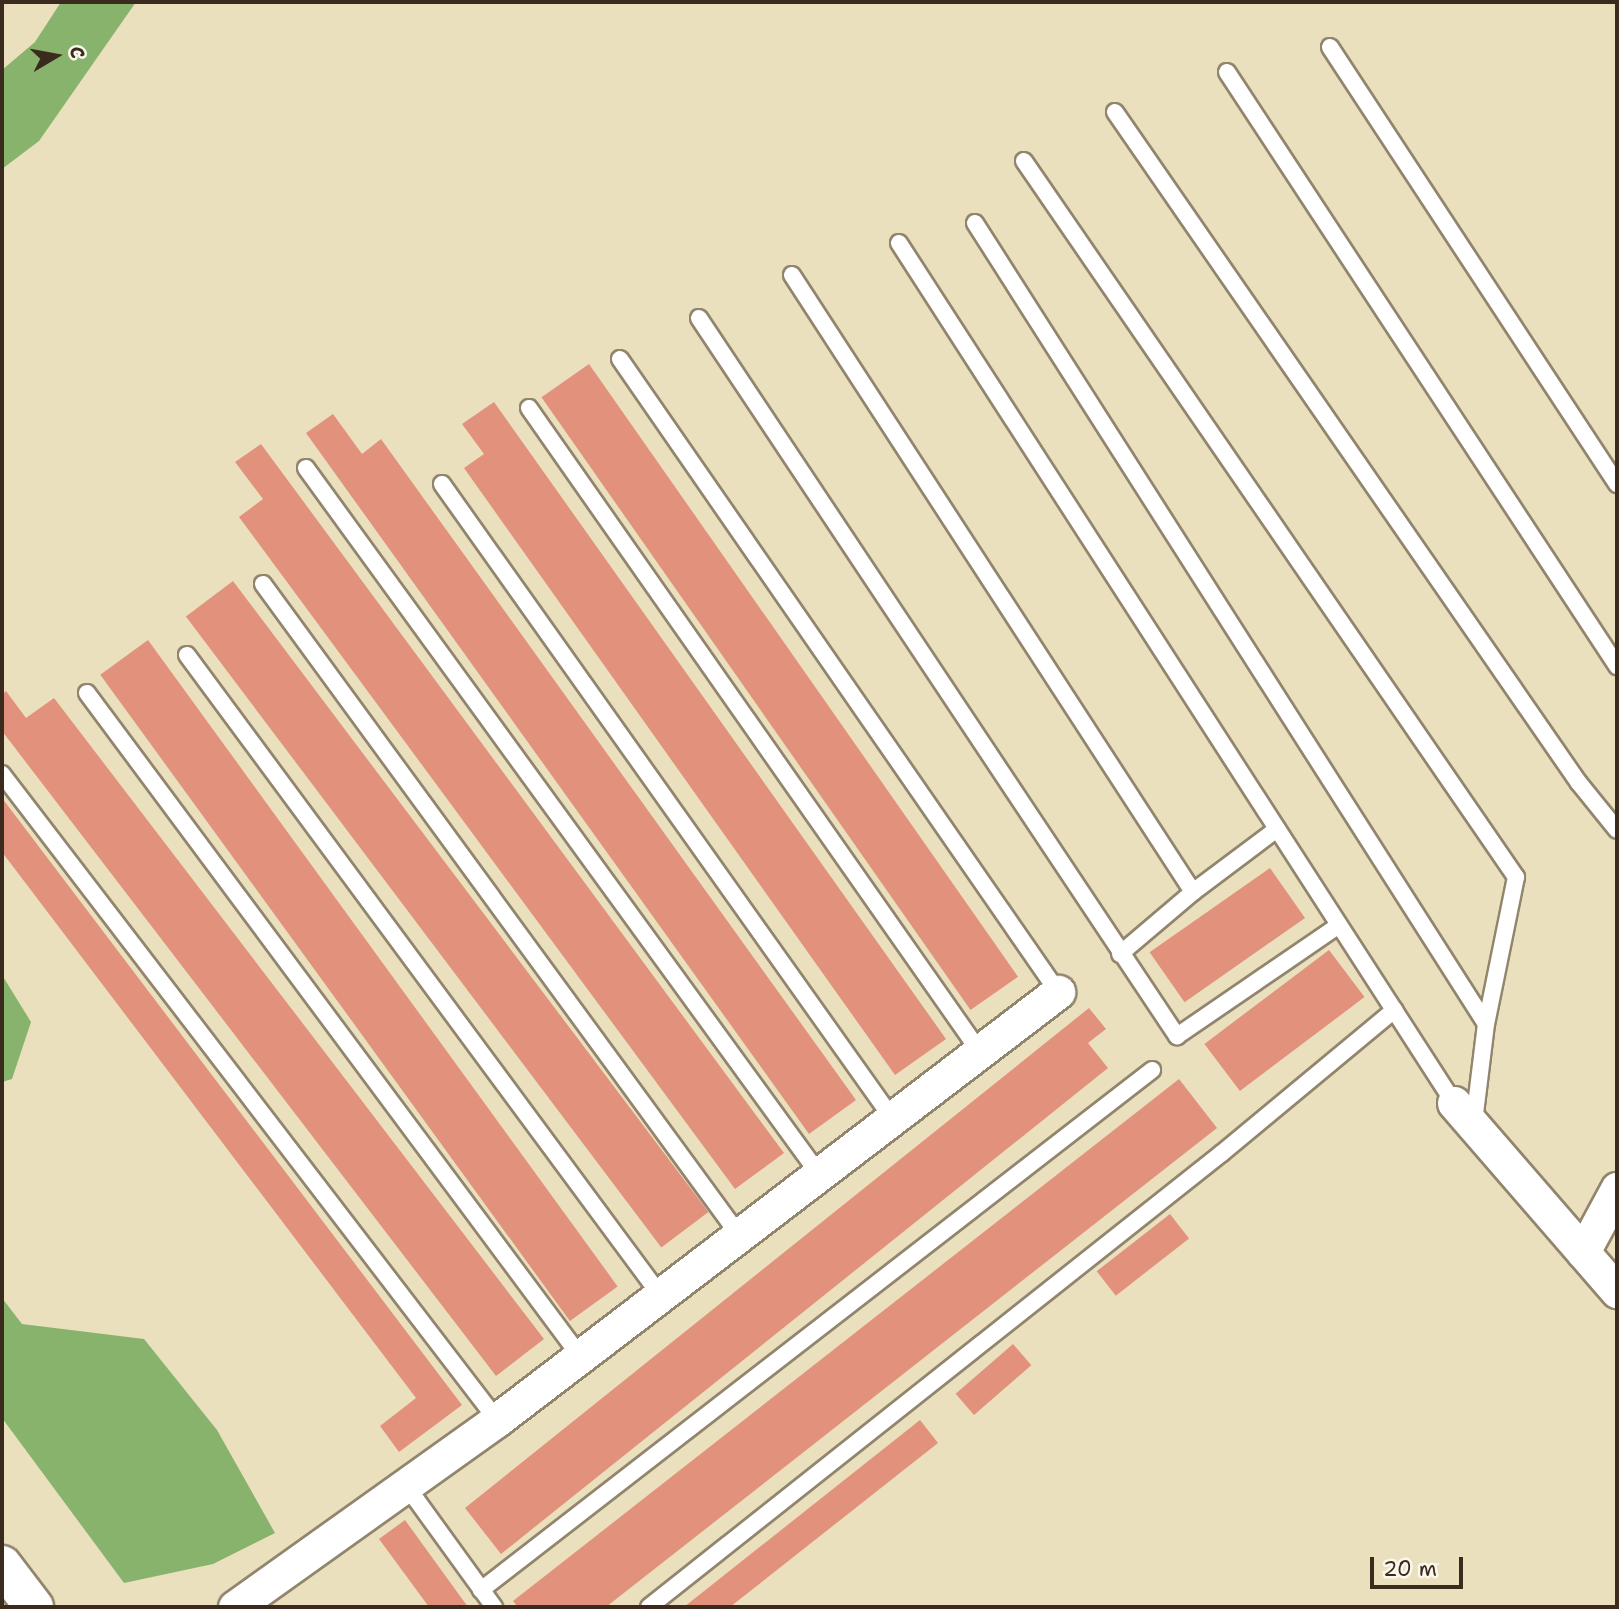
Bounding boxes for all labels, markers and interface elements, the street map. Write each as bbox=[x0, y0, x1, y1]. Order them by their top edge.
north arrow bbox=[21, 21, 91, 91]
text: С bbox=[64, 44, 90, 60]
scale bar bbox=[1374, 1542, 1467, 1586]
text: 20 m bbox=[1383, 1555, 1437, 1583]

